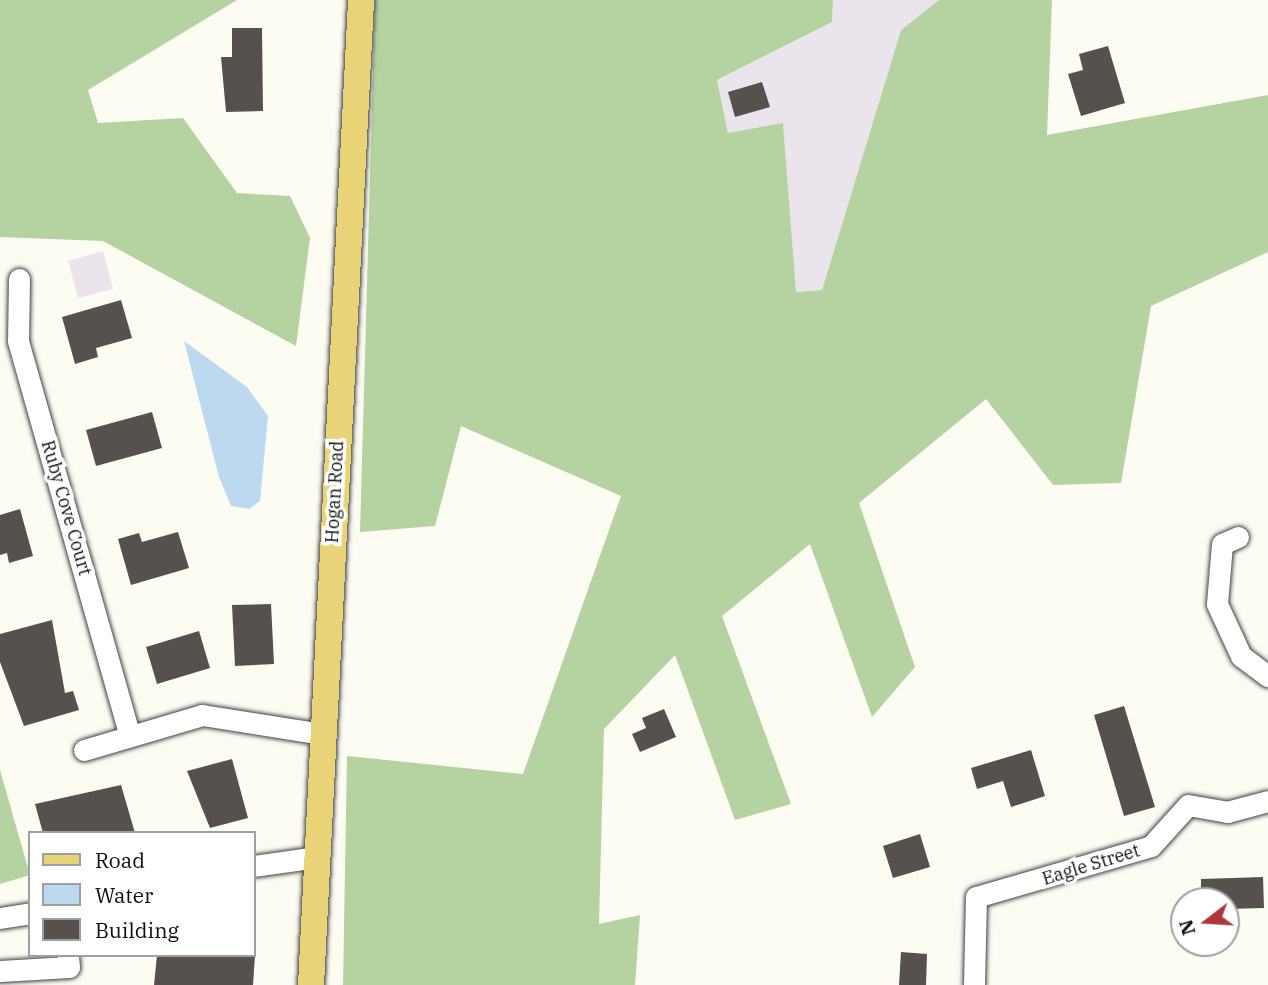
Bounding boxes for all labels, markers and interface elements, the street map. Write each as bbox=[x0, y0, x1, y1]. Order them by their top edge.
street label: Ruby Cove Court bbox=[36, 438, 96, 578]
street label: Hogan Road bbox=[322, 440, 348, 544]
legend bbox=[28, 831, 256, 957]
street label: Eagle Street bbox=[1040, 840, 1142, 890]
text: Road bbox=[95, 846, 145, 874]
text: Water bbox=[95, 881, 153, 909]
north arrow bbox=[1170, 887, 1240, 957]
text: Building bbox=[95, 916, 179, 944]
text: N bbox=[1173, 917, 1201, 938]

